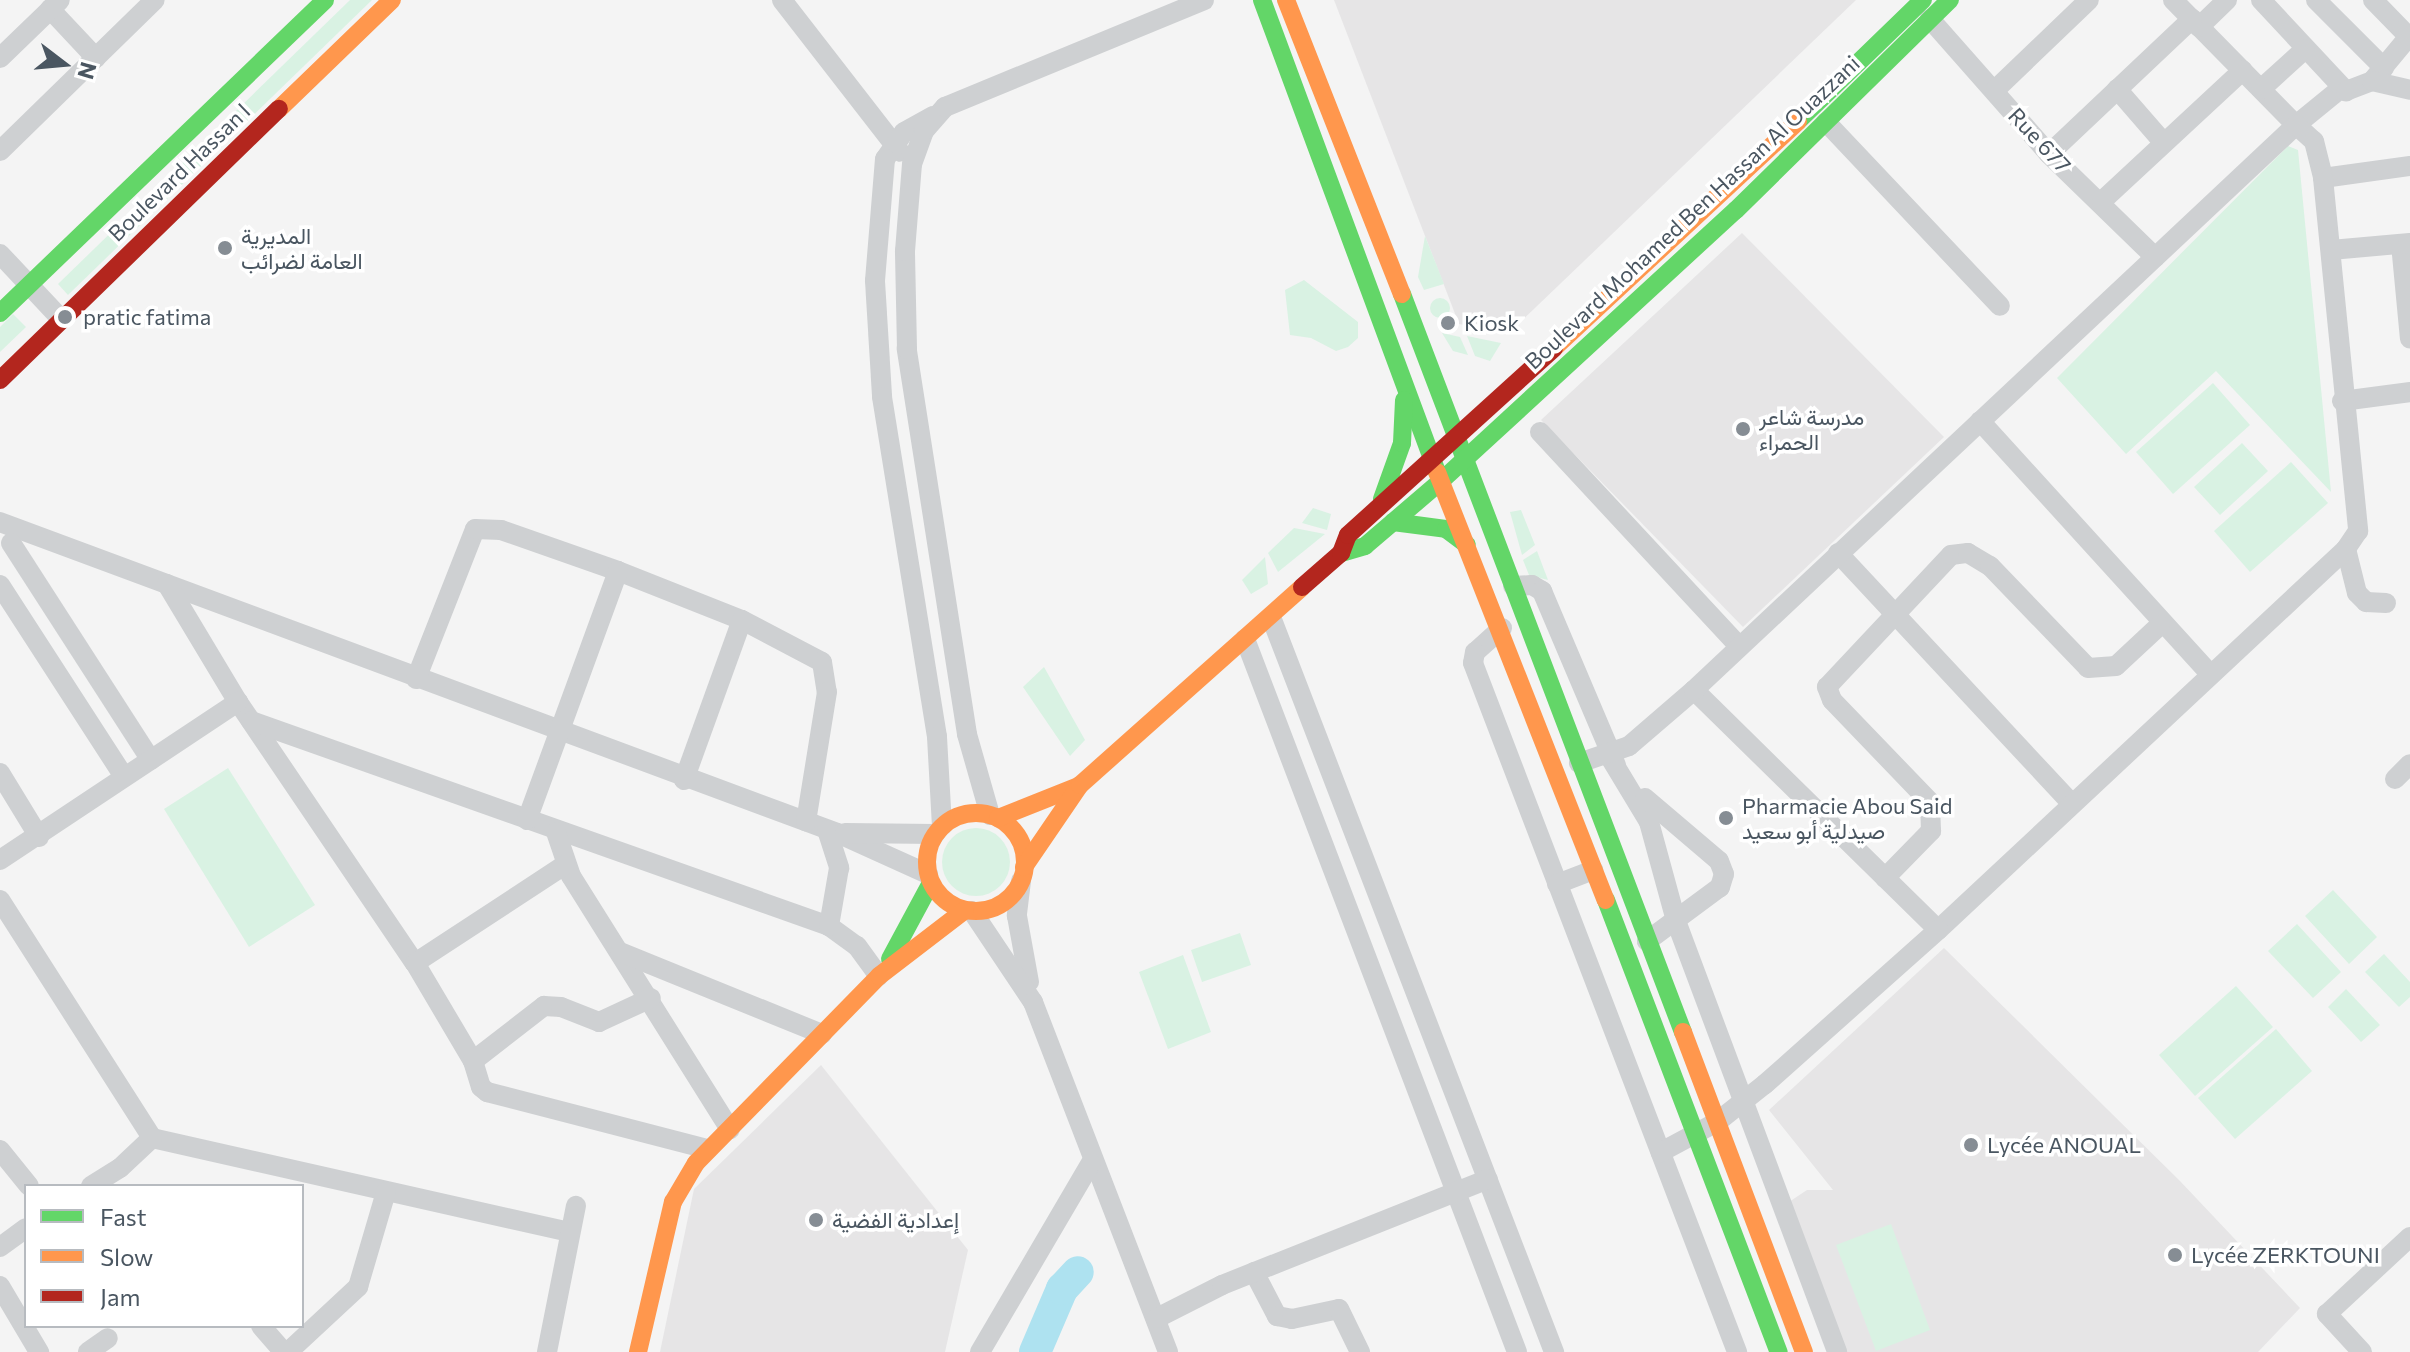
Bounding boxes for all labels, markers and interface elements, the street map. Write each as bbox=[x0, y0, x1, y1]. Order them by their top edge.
north arrow bbox=[24, 24, 104, 104]
street label: Boulevard Mohamed Ben Hassan Al Ouazzani bbox=[1519, 50, 1865, 374]
text: N bbox=[72, 59, 103, 82]
street label: Boulevard Hassan I bbox=[103, 98, 255, 246]
street label: Rue 677 bbox=[2003, 102, 2077, 178]
place label: المديرية العامة لضرائب bbox=[241, 222, 363, 274]
marker: المديرية العامة لضرائب bbox=[216, 239, 234, 257]
place label: pratic fatima bbox=[83, 304, 211, 330]
marker: pratic fatima bbox=[54, 306, 76, 328]
place label: Kiosk bbox=[1464, 310, 1519, 336]
marker: Kiosk bbox=[1439, 314, 1457, 332]
place label: مدرسة شاعر الحمراء bbox=[1759, 403, 1864, 454]
marker: مدرسة شاعر الحمراء bbox=[1734, 420, 1752, 438]
place label: Pharmacie Abou Said صيدلية أبو سعيد bbox=[1742, 792, 1952, 844]
marker: Pharmacie Abou Said صيدلية أبو سعيد bbox=[1717, 809, 1735, 827]
place label: Lycée ANOUAL bbox=[1987, 1132, 2141, 1158]
marker: Lycée ANOUAL bbox=[1962, 1136, 1980, 1154]
legend bbox=[24, 1184, 304, 1328]
text: Fast bbox=[100, 1202, 147, 1231]
place label: إعدادية الفضية bbox=[832, 1207, 959, 1233]
marker: إعدادية الفضية bbox=[807, 1211, 825, 1229]
text: Slow bbox=[100, 1242, 153, 1271]
place label: Lycée ZERKTOUNI bbox=[2191, 1242, 2380, 1268]
marker: Lycée ZERKTOUNI bbox=[2166, 1246, 2184, 1264]
text: Jam bbox=[100, 1282, 140, 1311]

